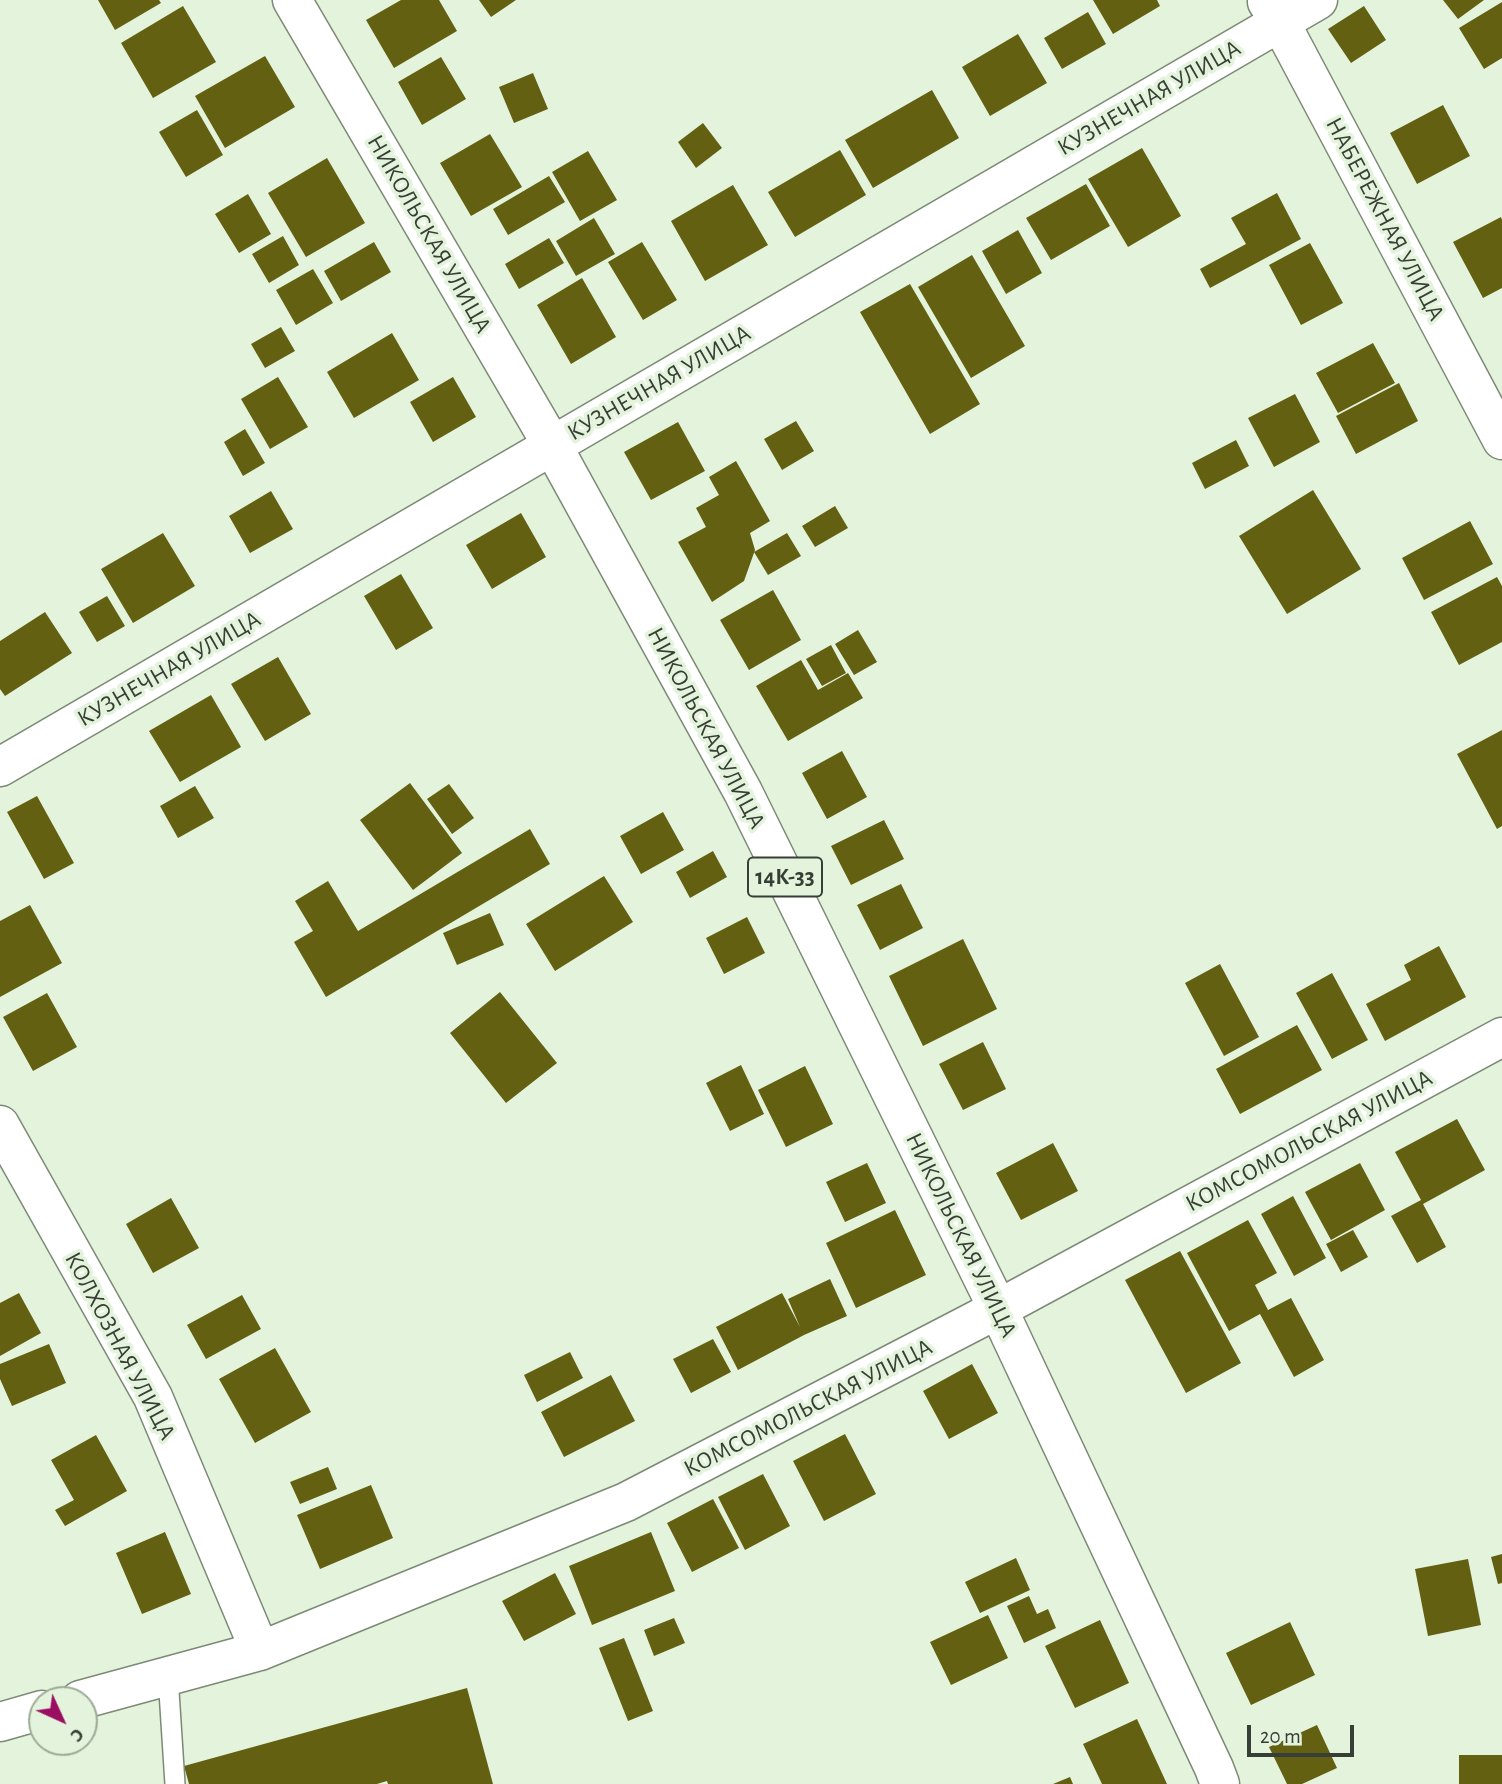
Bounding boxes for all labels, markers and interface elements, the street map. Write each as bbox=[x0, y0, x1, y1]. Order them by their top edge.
street label: КУЗНЕЧНАЯ УЛИЦА bbox=[1052, 34, 1246, 162]
street label: НАБЕРЕЖНАЯ УЛИЦА bbox=[1319, 112, 1451, 326]
street label: НИКОЛЬСКАЯ УЛИЦА bbox=[360, 130, 498, 338]
street label: КУЗНЕЧНАЯ УЛИЦА bbox=[562, 319, 756, 447]
street label: КУЗНЕЧНАЯ УЛИЦА bbox=[72, 605, 266, 733]
street label: НИКОЛЬСКАЯ УЛИЦА bbox=[641, 622, 771, 834]
road number: 14К-33 bbox=[748, 858, 822, 897]
street label: КОМСОМОЛЬСКАЯ УЛИЦА bbox=[1181, 1064, 1437, 1218]
street label: НИКОЛЬСКАЯ УЛИЦА bbox=[899, 1128, 1023, 1342]
street label: КОЛХОЗНАЯ УЛИЦА bbox=[58, 1247, 182, 1445]
street label: КОМСОМОЛЬСКАЯ УЛИЦА bbox=[679, 1333, 937, 1483]
north arrow bbox=[28, 1686, 98, 1756]
scale bar bbox=[1250, 1710, 1357, 1754]
text: С bbox=[66, 1724, 87, 1745]
text: 20 m bbox=[1260, 1726, 1301, 1747]

